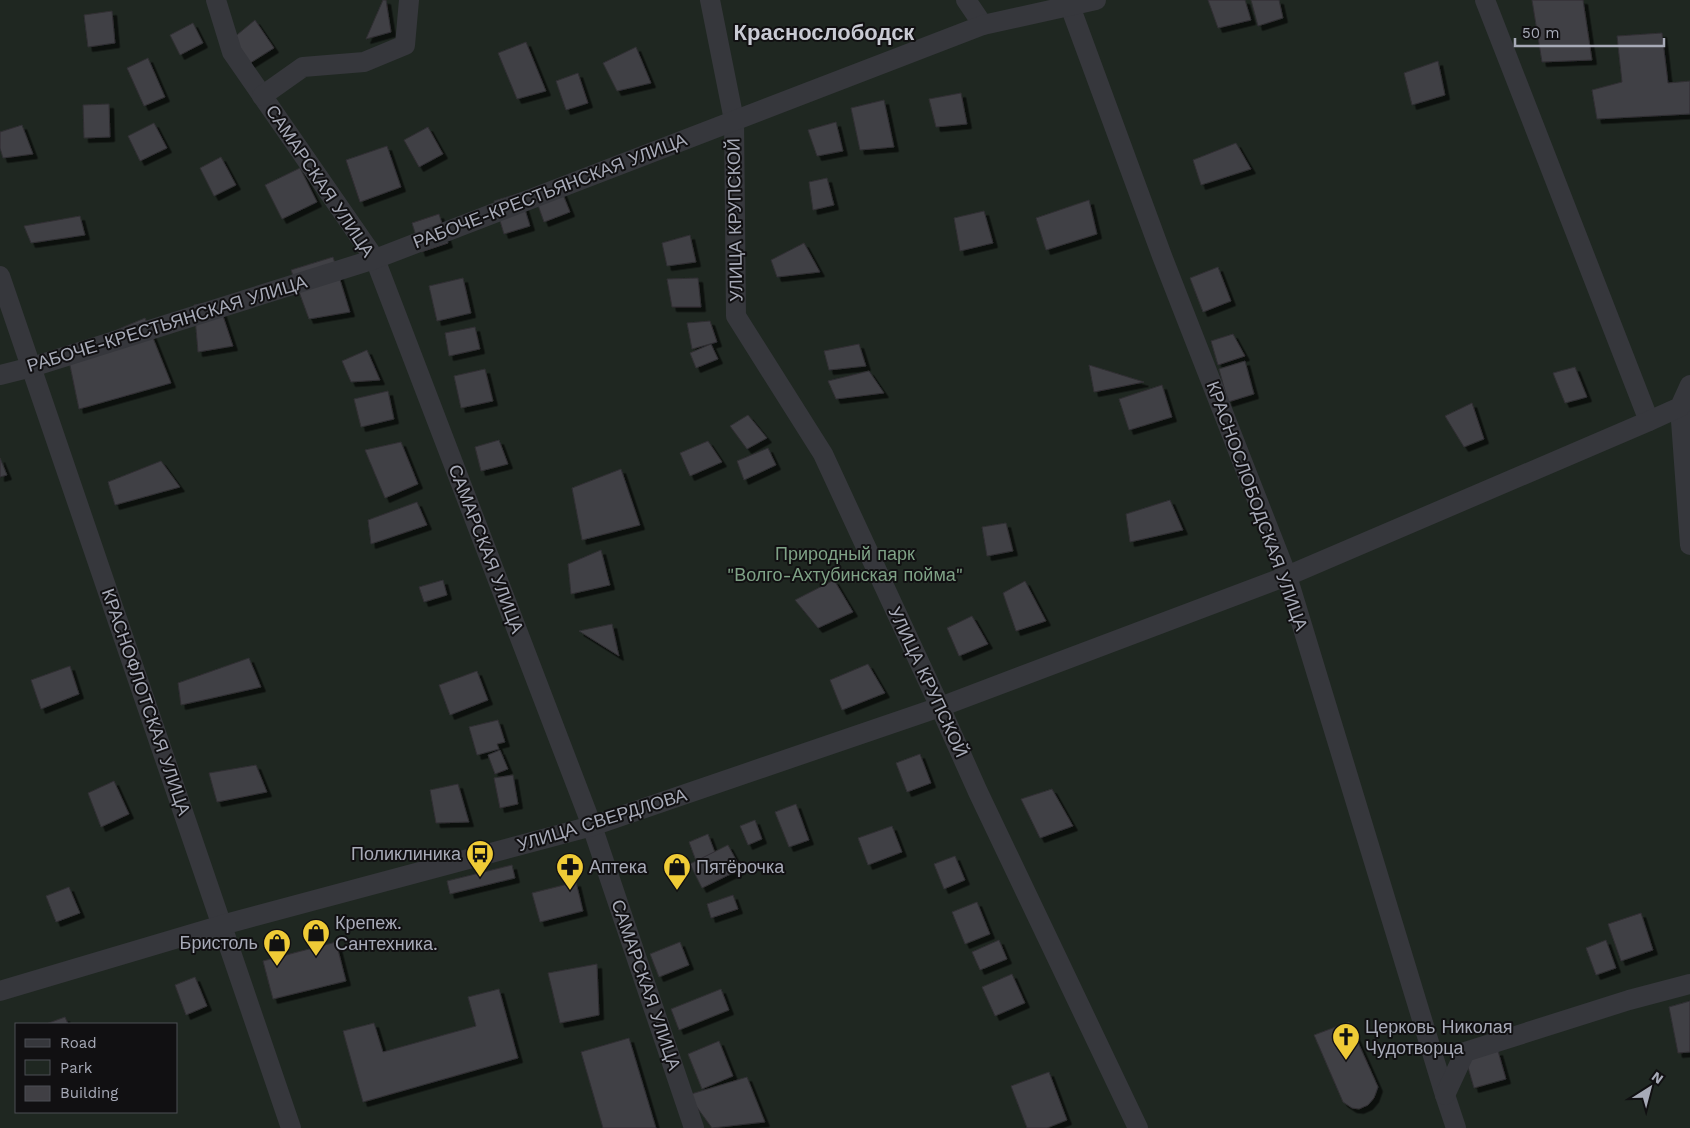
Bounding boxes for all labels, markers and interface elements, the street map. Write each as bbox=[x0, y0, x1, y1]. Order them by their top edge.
scale bar bbox=[1515, 15, 1664, 47]
district label: Краснослободск bbox=[734, 20, 915, 45]
text: 50 m bbox=[1522, 24, 1559, 42]
street label: САМАРСКАЯ УЛИЦА bbox=[262, 101, 379, 261]
street label: РАБОЧЕ-КРЕСТЬЯНСКАЯ УЛИЦА bbox=[410, 128, 690, 253]
street label: УЛИЦА КРУПСКОЙ bbox=[723, 138, 746, 302]
street label: РАБОЧЕ-КРЕСТЬЯНСКАЯ УЛИЦА bbox=[24, 271, 309, 376]
street label: КРАСНОСЛОБОДСКАЯ УЛИЦА bbox=[1202, 378, 1312, 633]
street label: САМАРСКАЯ УЛИЦА bbox=[445, 462, 528, 636]
park label: Природный парк "Волго-Ахтубинская пойма" bbox=[727, 543, 963, 585]
street label: КРАСНОФЛОТСКАЯ УЛИЦА bbox=[98, 586, 195, 818]
street label: УЛИЦА КРУПСКОЙ bbox=[884, 603, 973, 760]
street label: УЛИЦА СВЕРДЛОВА bbox=[514, 784, 689, 855]
bus stop icon: Поликлиника bbox=[465, 839, 495, 878]
place label: Поликлиника bbox=[351, 843, 462, 864]
pharmacy icon: Аптека bbox=[555, 852, 585, 891]
shop icon: Пятёрочка bbox=[662, 852, 692, 891]
place label: Аптека bbox=[589, 856, 648, 877]
place label: Пятёрочка bbox=[696, 856, 785, 877]
street label: САМАРСКАЯ УЛИЦА bbox=[607, 897, 686, 1073]
place label: Крепеж. Сантехника. bbox=[335, 912, 438, 954]
shop icon: Крепеж. Сантехника. bbox=[301, 918, 331, 957]
shop icon: Бристоль bbox=[262, 928, 292, 967]
place label: Бристоль bbox=[180, 932, 258, 953]
place label: Церковь Николая Чудотворца bbox=[1365, 1016, 1513, 1058]
church icon: Церковь Николая Чудотворца bbox=[1331, 1022, 1361, 1061]
legend bbox=[15, 1023, 178, 1113]
text: Road bbox=[60, 1034, 97, 1052]
text: Park bbox=[60, 1059, 93, 1077]
north arrow bbox=[1625, 1063, 1675, 1113]
text: N bbox=[1649, 1068, 1667, 1087]
text: Building bbox=[60, 1084, 118, 1102]

